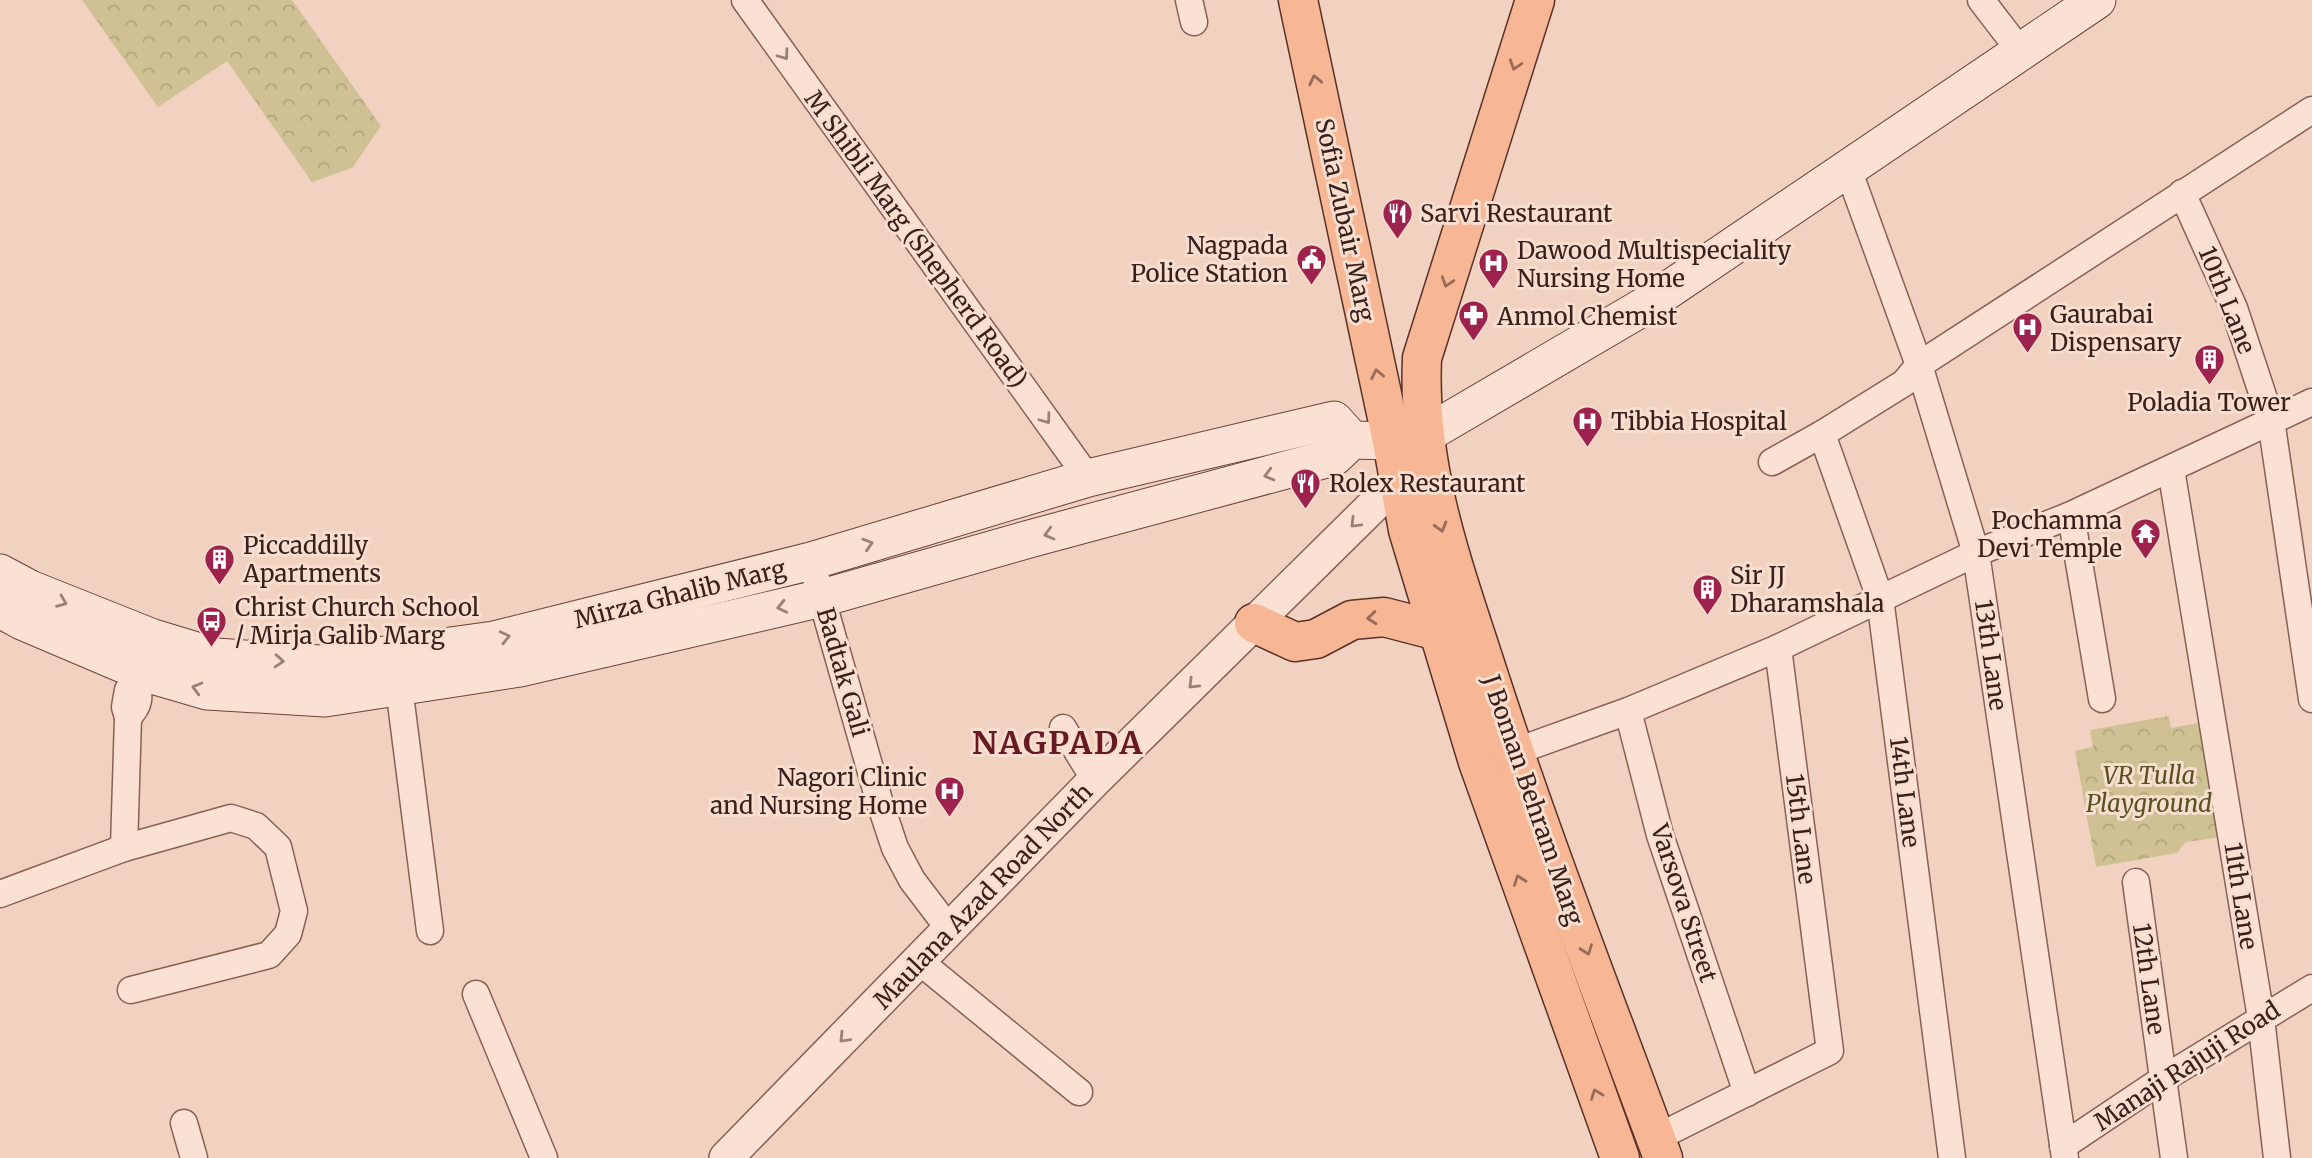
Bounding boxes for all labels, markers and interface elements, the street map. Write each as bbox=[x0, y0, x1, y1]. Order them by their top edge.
one-way arrow bbox=[776, 47, 788, 60]
one-way arrow bbox=[1509, 59, 1524, 71]
one-way arrow bbox=[1308, 74, 1323, 86]
street label: M Shibli Marg (Shepherd Road) bbox=[798, 84, 1034, 394]
street label: Sofia Zubair Marg bbox=[1308, 116, 1382, 325]
restaurant icon: Sarvi Restaurant bbox=[1380, 196, 1414, 240]
place label: Sarvi Restaurant bbox=[1420, 198, 1613, 229]
place label: Nagpada Police Station bbox=[1131, 230, 1288, 289]
place label: Dawood Multispeciality Nursing Home bbox=[1517, 235, 1791, 294]
public building icon: Nagpada Police Station bbox=[1294, 242, 1328, 286]
street label: 10th Lane bbox=[2191, 242, 2263, 358]
hospital icon: Dawood Multispeciality Nursing Home bbox=[1477, 247, 1511, 291]
one-way arrow bbox=[1440, 276, 1455, 288]
pharmacy icon: Anmol Chemist bbox=[1457, 299, 1491, 343]
place label: Gaurabai Dispensary bbox=[2050, 299, 2182, 358]
place label: Anmol Chemist bbox=[1496, 301, 1678, 332]
hospital icon: Gaurabai Dispensary bbox=[2010, 311, 2044, 355]
building icon: Poladia Tower bbox=[2192, 343, 2226, 387]
one-way arrow bbox=[1371, 368, 1386, 380]
place label: Poladia Tower bbox=[2127, 387, 2291, 418]
hospital icon: Tibbia Hospital bbox=[1571, 404, 1605, 448]
place label: Tibbia Hospital bbox=[1611, 406, 1787, 437]
one-way arrow bbox=[1037, 411, 1050, 424]
restaurant icon: Rolex Restaurant bbox=[1289, 466, 1323, 510]
one-way arrow bbox=[1263, 467, 1275, 481]
place label: Rolex Restaurant bbox=[1329, 468, 1526, 499]
place label: Pochamma Devi Temple bbox=[1977, 505, 2122, 564]
one-way arrow bbox=[1350, 515, 1363, 528]
temple icon: Pochamma Devi Temple bbox=[2128, 517, 2162, 561]
one-way arrow bbox=[1433, 520, 1448, 532]
one-way arrow bbox=[1043, 525, 1055, 540]
place label: Piccaddilly Apartments bbox=[242, 530, 381, 589]
one-way arrow bbox=[861, 538, 873, 553]
building icon: Piccaddilly Apartments bbox=[203, 542, 237, 586]
street label: Mirza Ghalib Marg bbox=[571, 553, 789, 635]
place label: Sir JJ Dharamshala bbox=[1730, 560, 1884, 619]
building icon: Sir JJ Dharamshala bbox=[1690, 572, 1724, 616]
place label: Christ Church School / Mirja Galib Marg bbox=[235, 592, 479, 651]
one-way arrow bbox=[55, 593, 67, 607]
street label: 13th Lane bbox=[1968, 598, 2014, 712]
one-way arrow bbox=[776, 599, 788, 614]
bus stop icon: Christ Church School / Mirja Galib Marg bbox=[195, 604, 229, 648]
street label: Badtak Gali bbox=[810, 604, 876, 740]
one-way arrow bbox=[1366, 610, 1377, 625]
one-way arrow bbox=[499, 631, 511, 645]
one-way arrow bbox=[274, 653, 285, 668]
street label: J Boman Behram Marg bbox=[1475, 670, 1591, 930]
one-way arrow bbox=[1188, 675, 1201, 688]
one-way arrow bbox=[191, 682, 203, 696]
district label: NAGPADA bbox=[972, 723, 1144, 763]
street label: 14th Lane bbox=[1883, 735, 1927, 849]
park label: VR Tulla Playground bbox=[2086, 760, 2212, 819]
place label: Nagori Clinic and Nursing Home bbox=[710, 762, 927, 821]
street label: 15th Lane bbox=[1779, 772, 1823, 886]
hospital icon: Nagori Clinic and Nursing Home bbox=[933, 774, 967, 818]
street label: Maulana Azad Road North bbox=[867, 777, 1099, 1015]
street label: Varsova Street bbox=[1644, 819, 1724, 987]
street label: 11th Lane bbox=[2217, 840, 2265, 952]
one-way arrow bbox=[1514, 875, 1528, 887]
street label: 12th Lane bbox=[2126, 921, 2172, 1037]
one-way arrow bbox=[1578, 944, 1592, 956]
street label: Manaji Rajuji Road bbox=[2088, 994, 2286, 1138]
one-way arrow bbox=[840, 1029, 853, 1042]
one-way arrow bbox=[1591, 1089, 1605, 1101]

